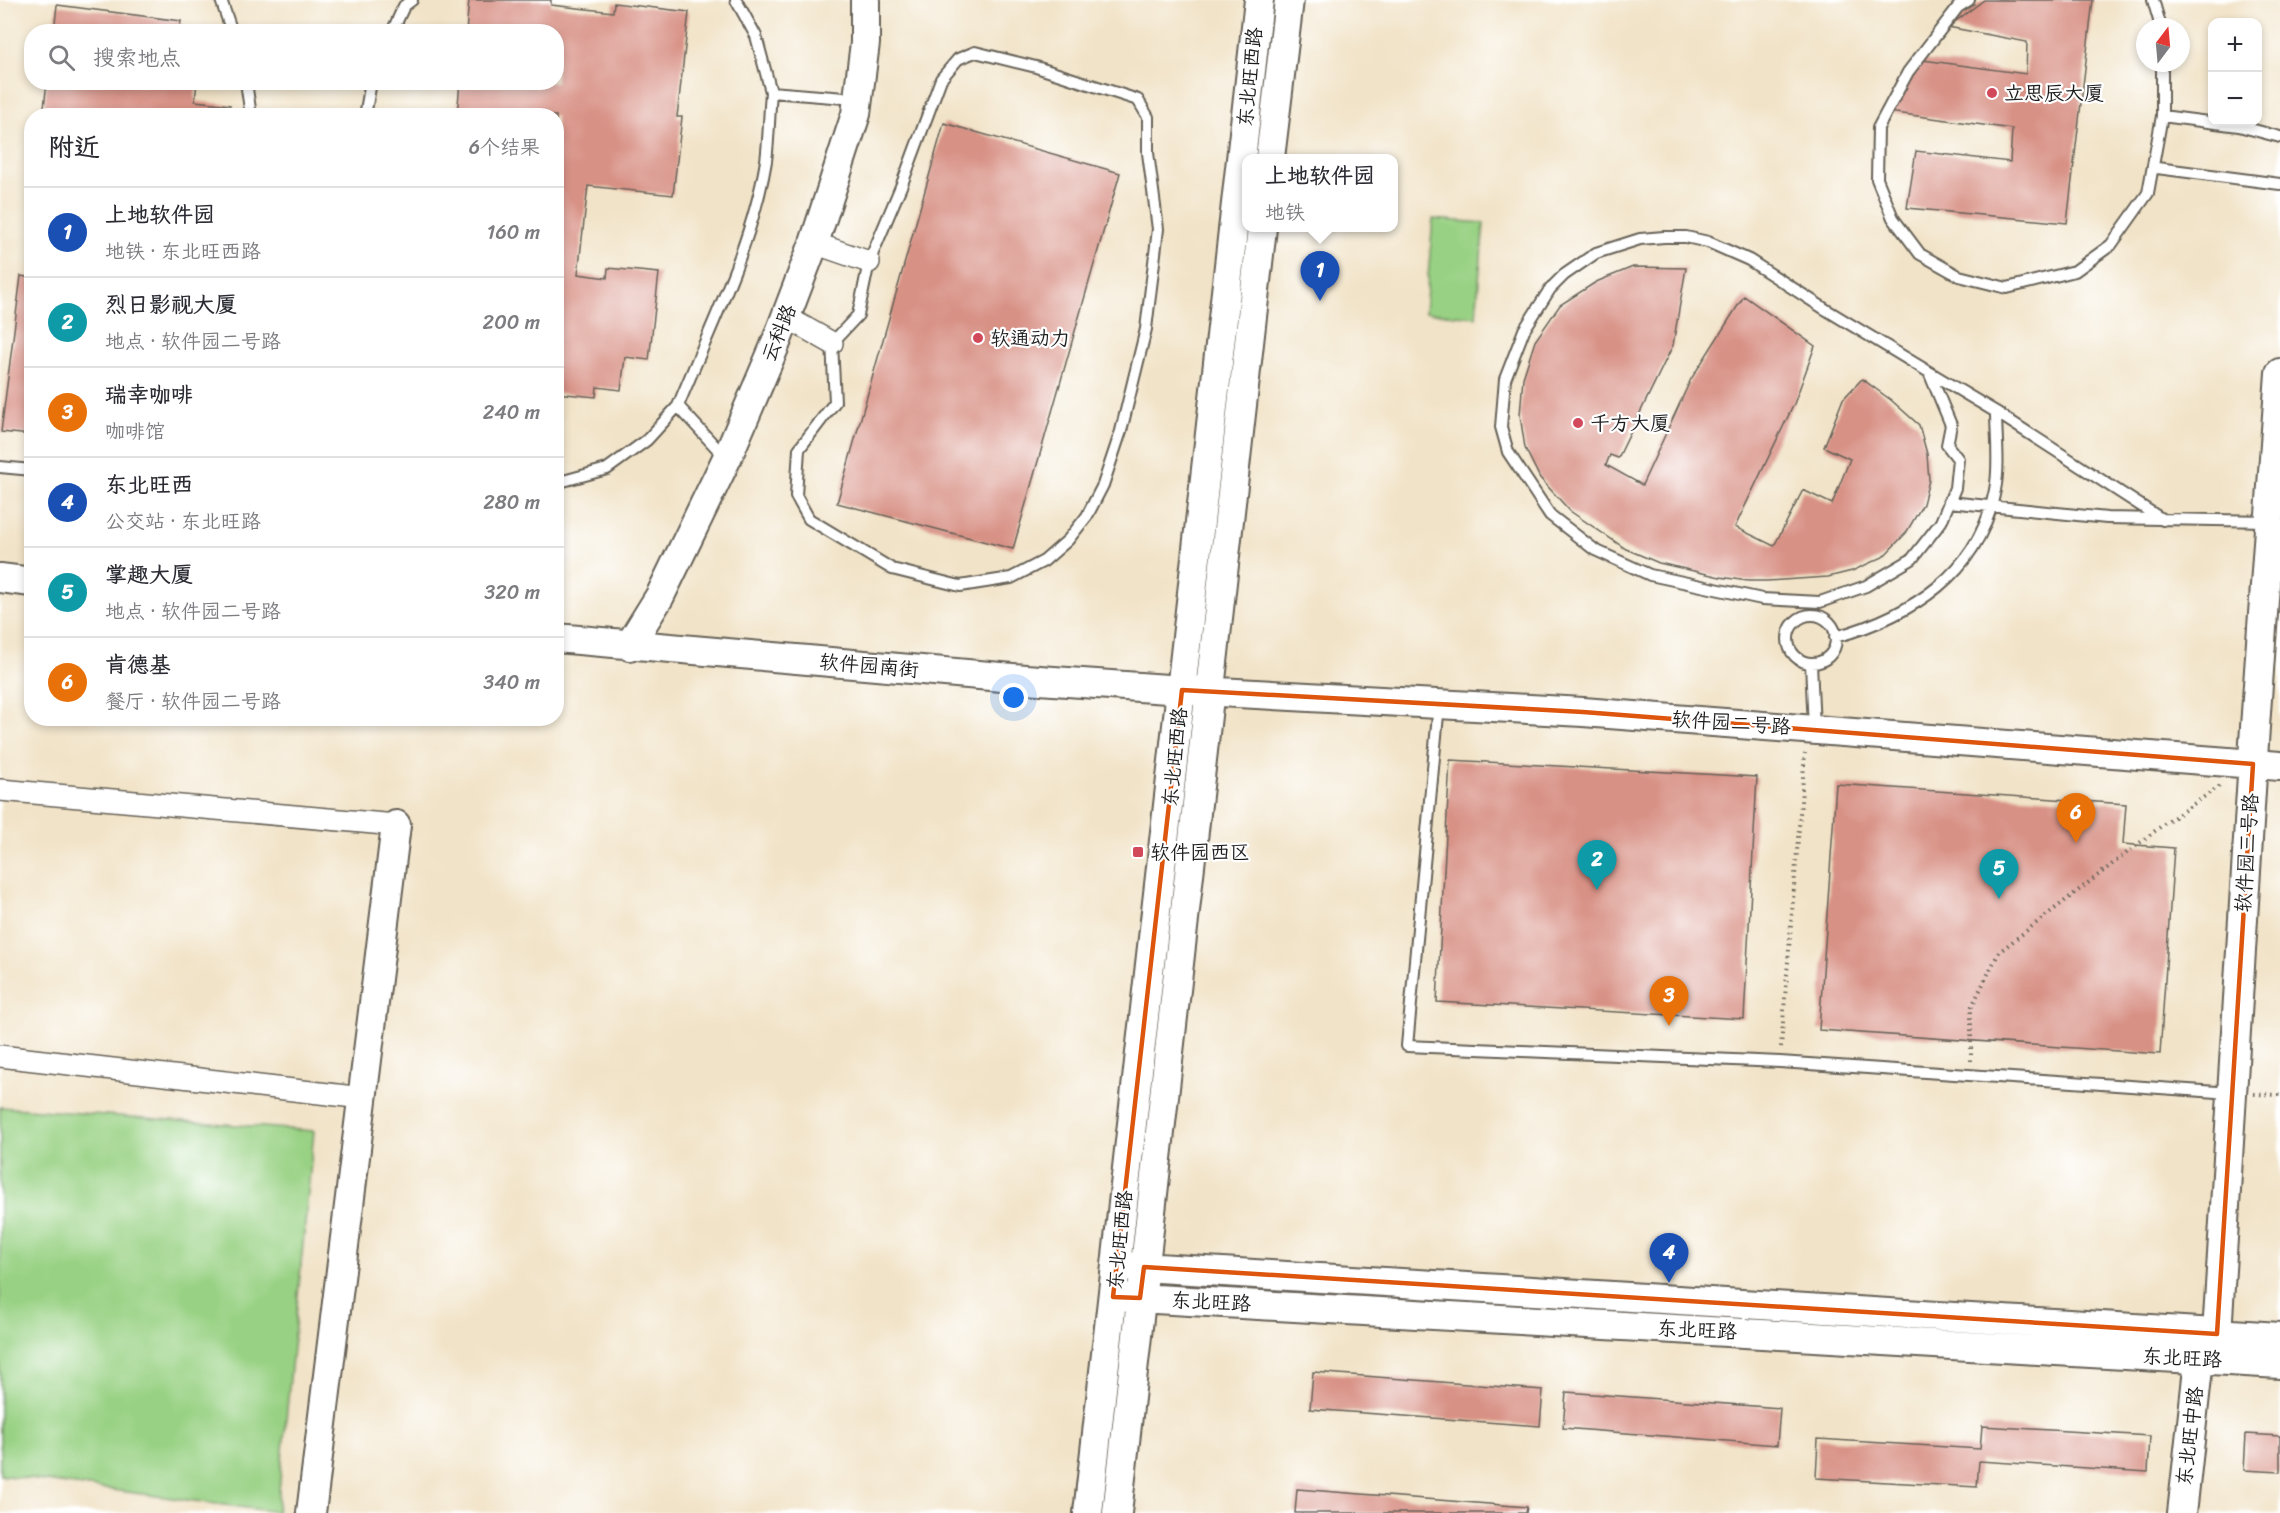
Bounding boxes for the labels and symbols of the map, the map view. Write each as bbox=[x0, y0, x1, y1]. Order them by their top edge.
north arrow bbox=[2136, 18, 2190, 72]
street label: 东北旺西路 bbox=[1227, 24, 1273, 129]
place label: 立思辰大厦 bbox=[2004, 76, 2104, 111]
marker: 立思辰大厦 bbox=[1985, 86, 1999, 100]
pin: 1 bbox=[1300, 252, 1340, 301]
street label: 云科路 bbox=[752, 298, 807, 367]
place label: 软通动力 bbox=[990, 321, 1070, 356]
marker: 软通动力 bbox=[971, 331, 985, 345]
place label: 千方大厦 bbox=[1590, 406, 1670, 441]
marker: 千方大厦 bbox=[1571, 416, 1585, 430]
street label: 软件园南街 bbox=[818, 644, 920, 688]
your location bbox=[999, 683, 1028, 712]
street label: 软件园二号路 bbox=[1670, 701, 1793, 745]
street label: 东北旺西路 bbox=[1152, 704, 1198, 809]
street label: 软件园三号路 bbox=[2225, 791, 2269, 914]
pin: 6 bbox=[2056, 794, 2096, 843]
place label: 软件园西区 bbox=[1150, 835, 1250, 870]
pin: 2 bbox=[1578, 840, 1616, 890]
marker: 软件园西区 bbox=[1131, 845, 1145, 859]
pin: 5 bbox=[1980, 850, 2018, 899]
pin: 3 bbox=[1650, 976, 1688, 1026]
street label: 东北旺西路 bbox=[1097, 1187, 1143, 1292]
pin: 4 bbox=[1650, 1234, 1688, 1283]
street label: 东北旺路 bbox=[1170, 1282, 1253, 1322]
street label: 东北旺路 bbox=[1656, 1310, 1739, 1350]
street label: 东北旺路 bbox=[2141, 1338, 2224, 1378]
street label: 东北旺中路 bbox=[2167, 1383, 2214, 1488]

